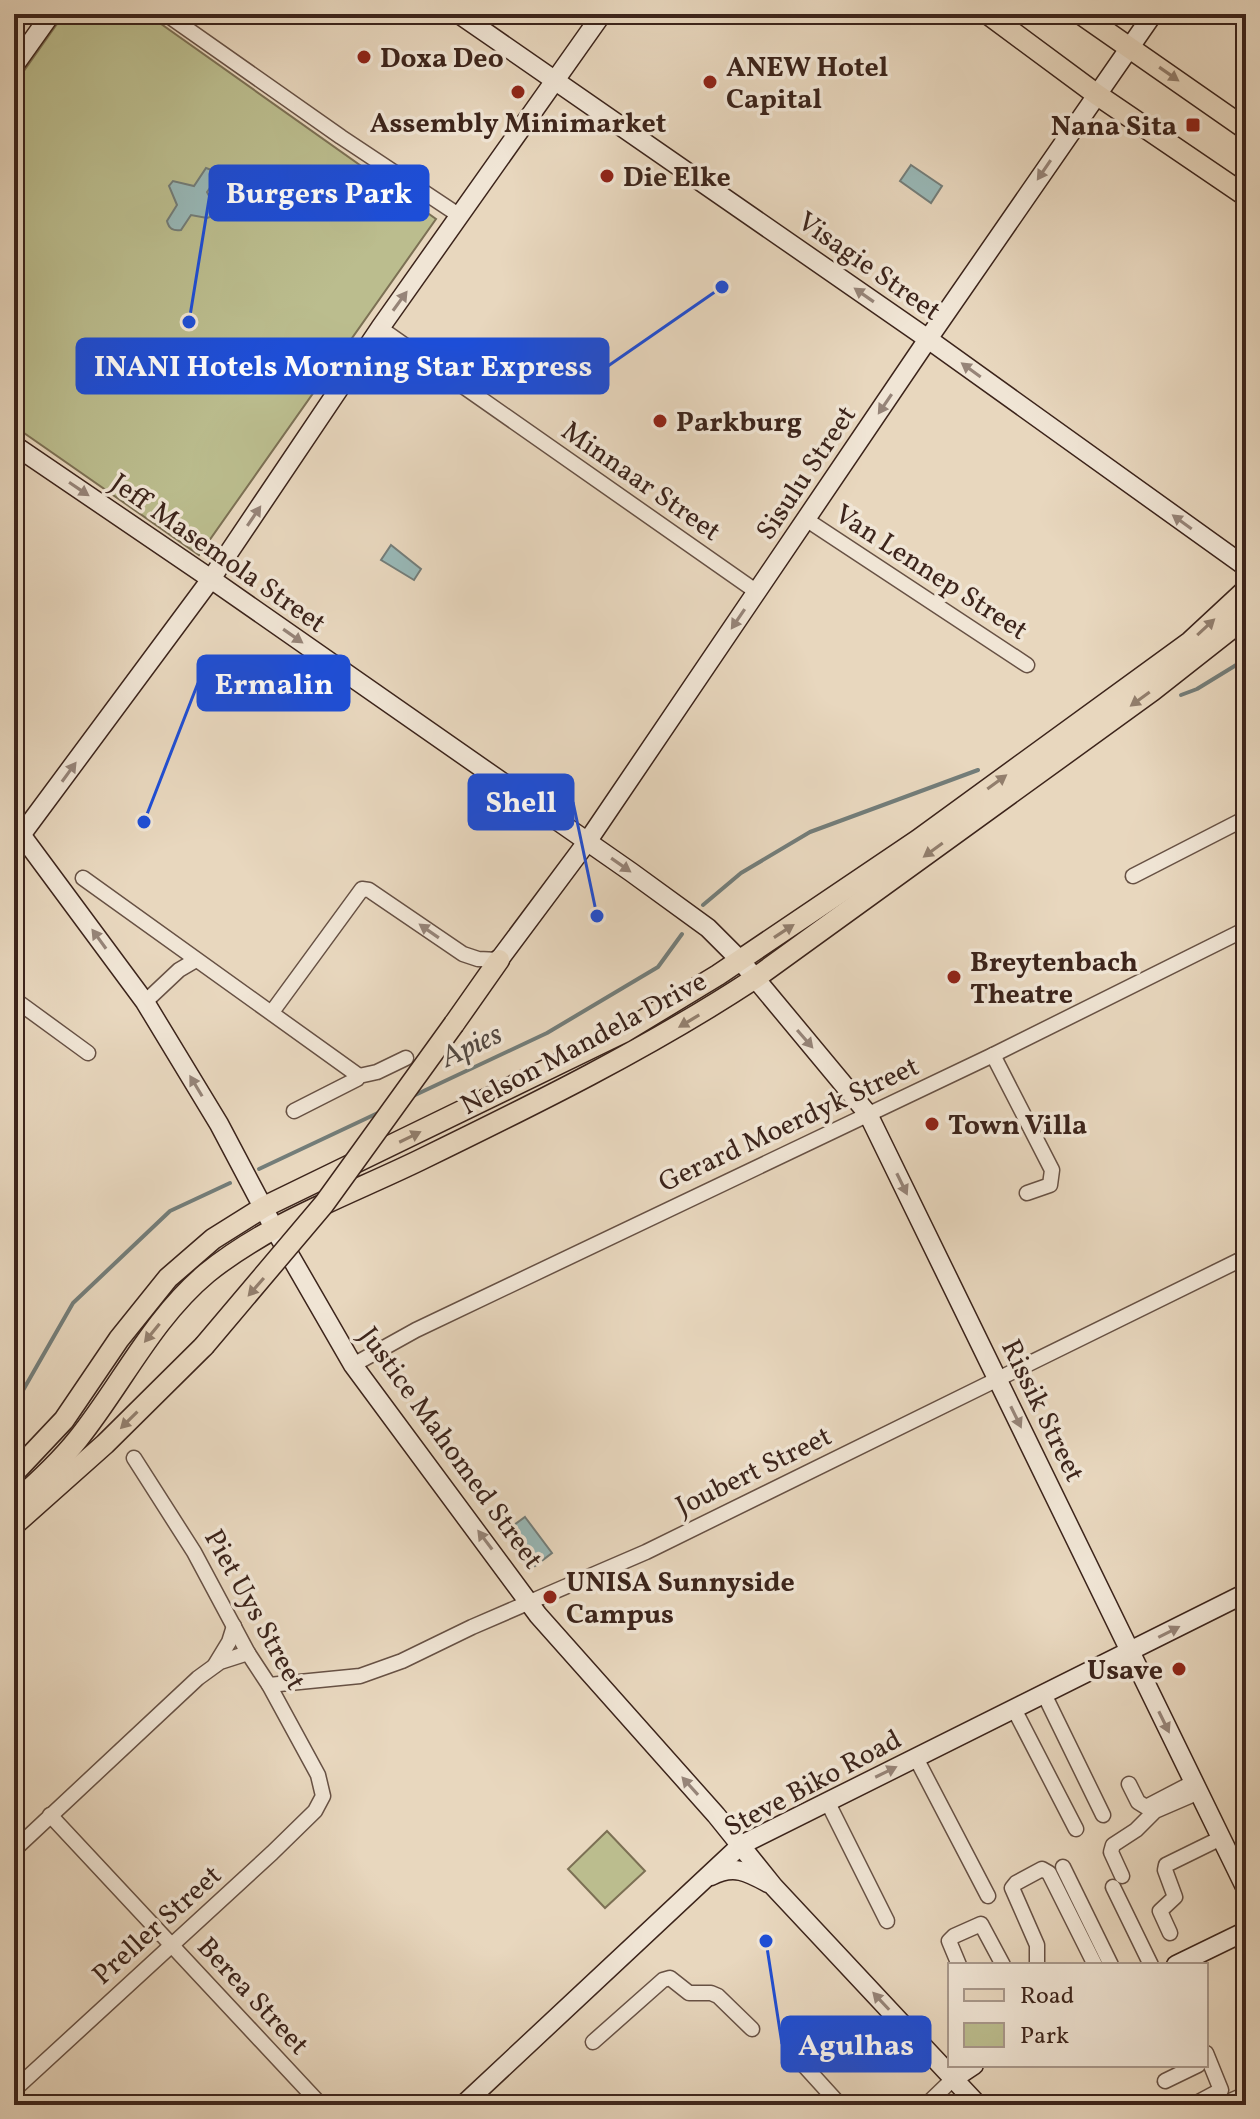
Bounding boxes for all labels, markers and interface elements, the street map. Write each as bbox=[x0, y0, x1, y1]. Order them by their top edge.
place label: Doxa Deo bbox=[380, 40, 504, 79]
marker: Doxa Deo bbox=[355, 48, 373, 66]
place label: ANEW Hotel Capital bbox=[726, 49, 888, 120]
one-way arrow bbox=[1158, 66, 1179, 81]
marker: ANEW Hotel Capital bbox=[701, 73, 719, 91]
marker: Assembly Minimarket bbox=[509, 83, 527, 101]
place label: Assembly Minimarket bbox=[370, 105, 666, 144]
place label: Nana Sita bbox=[1051, 108, 1177, 147]
marker: Nana Sita bbox=[1184, 116, 1202, 134]
place label: Die Elke bbox=[623, 159, 731, 198]
one-way arrow bbox=[1037, 159, 1052, 180]
callout: Burgers Park bbox=[210, 166, 428, 220]
marker: Die Elke bbox=[598, 167, 616, 185]
text: Burgers Park bbox=[226, 174, 412, 216]
street label: Visagie Street bbox=[789, 203, 948, 331]
one-way arrow bbox=[853, 288, 875, 303]
one-way arrow bbox=[391, 290, 407, 311]
callout: INANI Hotels Morning Star Express bbox=[77, 339, 608, 393]
text: INANI Hotels Morning Star Express bbox=[94, 347, 592, 389]
one-way arrow bbox=[961, 363, 982, 378]
one-way arrow bbox=[878, 393, 893, 415]
street label: Sisulu Street bbox=[748, 398, 867, 548]
place label: Parkburg bbox=[676, 404, 802, 443]
marker: Parkburg bbox=[651, 412, 669, 430]
street label: Minnaar Street bbox=[553, 413, 728, 552]
street label: Jeff Masemola Street bbox=[102, 465, 333, 643]
one-way arrow bbox=[68, 481, 89, 496]
street label: Van Lennep Street bbox=[826, 496, 1035, 650]
one-way arrow bbox=[246, 505, 261, 526]
one-way arrow bbox=[1172, 514, 1193, 530]
one-way arrow bbox=[731, 608, 746, 629]
one-way arrow bbox=[1196, 619, 1215, 637]
one-way arrow bbox=[282, 628, 303, 643]
callout: Ermalin bbox=[198, 656, 349, 710]
text: Ermalin bbox=[215, 665, 333, 707]
one-way arrow bbox=[1130, 691, 1151, 706]
one-way arrow bbox=[61, 762, 77, 783]
one-way arrow bbox=[986, 774, 1008, 790]
callout: Shell bbox=[469, 775, 573, 829]
text: Shell bbox=[485, 783, 557, 825]
one-way arrow bbox=[923, 841, 943, 857]
one-way arrow bbox=[610, 857, 631, 872]
one-way arrow bbox=[418, 924, 439, 939]
one-way arrow bbox=[773, 924, 795, 939]
one-way arrow bbox=[92, 928, 107, 949]
place label: Breytenbach Theatre bbox=[970, 944, 1138, 1015]
street label: Nelson Mandela Drive bbox=[454, 963, 714, 1126]
marker: Breytenbach Theatre bbox=[945, 968, 963, 986]
water label: Apies bbox=[433, 1014, 509, 1080]
one-way arrow bbox=[678, 1014, 700, 1028]
one-way arrow bbox=[796, 1028, 813, 1048]
street label: Gerard Moerdyk Street bbox=[653, 1048, 926, 1203]
one-way arrow bbox=[189, 1075, 203, 1097]
place label: Town Villa bbox=[948, 1107, 1087, 1146]
marker: Town Villa bbox=[923, 1115, 941, 1133]
one-way arrow bbox=[398, 1130, 422, 1144]
one-way arrow bbox=[895, 1172, 909, 1195]
one-way arrow bbox=[248, 1277, 265, 1297]
street label: Justice Mahomed Street bbox=[349, 1319, 551, 1578]
one-way arrow bbox=[144, 1323, 161, 1343]
street label: Rissik Street bbox=[990, 1333, 1093, 1489]
one-way arrow bbox=[1010, 1406, 1023, 1429]
one-way arrow bbox=[120, 1410, 139, 1429]
street label: Joubert Street bbox=[670, 1418, 839, 1527]
street label: Piet Uys Street bbox=[194, 1523, 314, 1698]
one-way arrow bbox=[477, 1530, 493, 1551]
place label: UNISA Sunnyside Campus bbox=[566, 1564, 795, 1635]
marker: UNISA Sunnyside Campus bbox=[541, 1588, 559, 1606]
one-way arrow bbox=[1158, 1625, 1181, 1639]
place label: Usave bbox=[1087, 1652, 1163, 1691]
marker: Usave bbox=[1170, 1660, 1188, 1678]
one-way arrow bbox=[1157, 1710, 1171, 1733]
street label: Steve Biko Road bbox=[718, 1721, 909, 1847]
one-way arrow bbox=[874, 1765, 897, 1779]
one-way arrow bbox=[682, 1777, 700, 1796]
street label: Preller Street bbox=[84, 1857, 231, 1995]
street label: Berea Street bbox=[187, 1929, 317, 2064]
legend bbox=[948, 1963, 1208, 2067]
text: Road bbox=[1020, 1980, 1074, 2014]
one-way arrow bbox=[872, 1992, 890, 2011]
callout: Agulhas bbox=[782, 2017, 930, 2071]
text: Park bbox=[1020, 2020, 1069, 2054]
text: Agulhas bbox=[798, 2026, 914, 2068]

